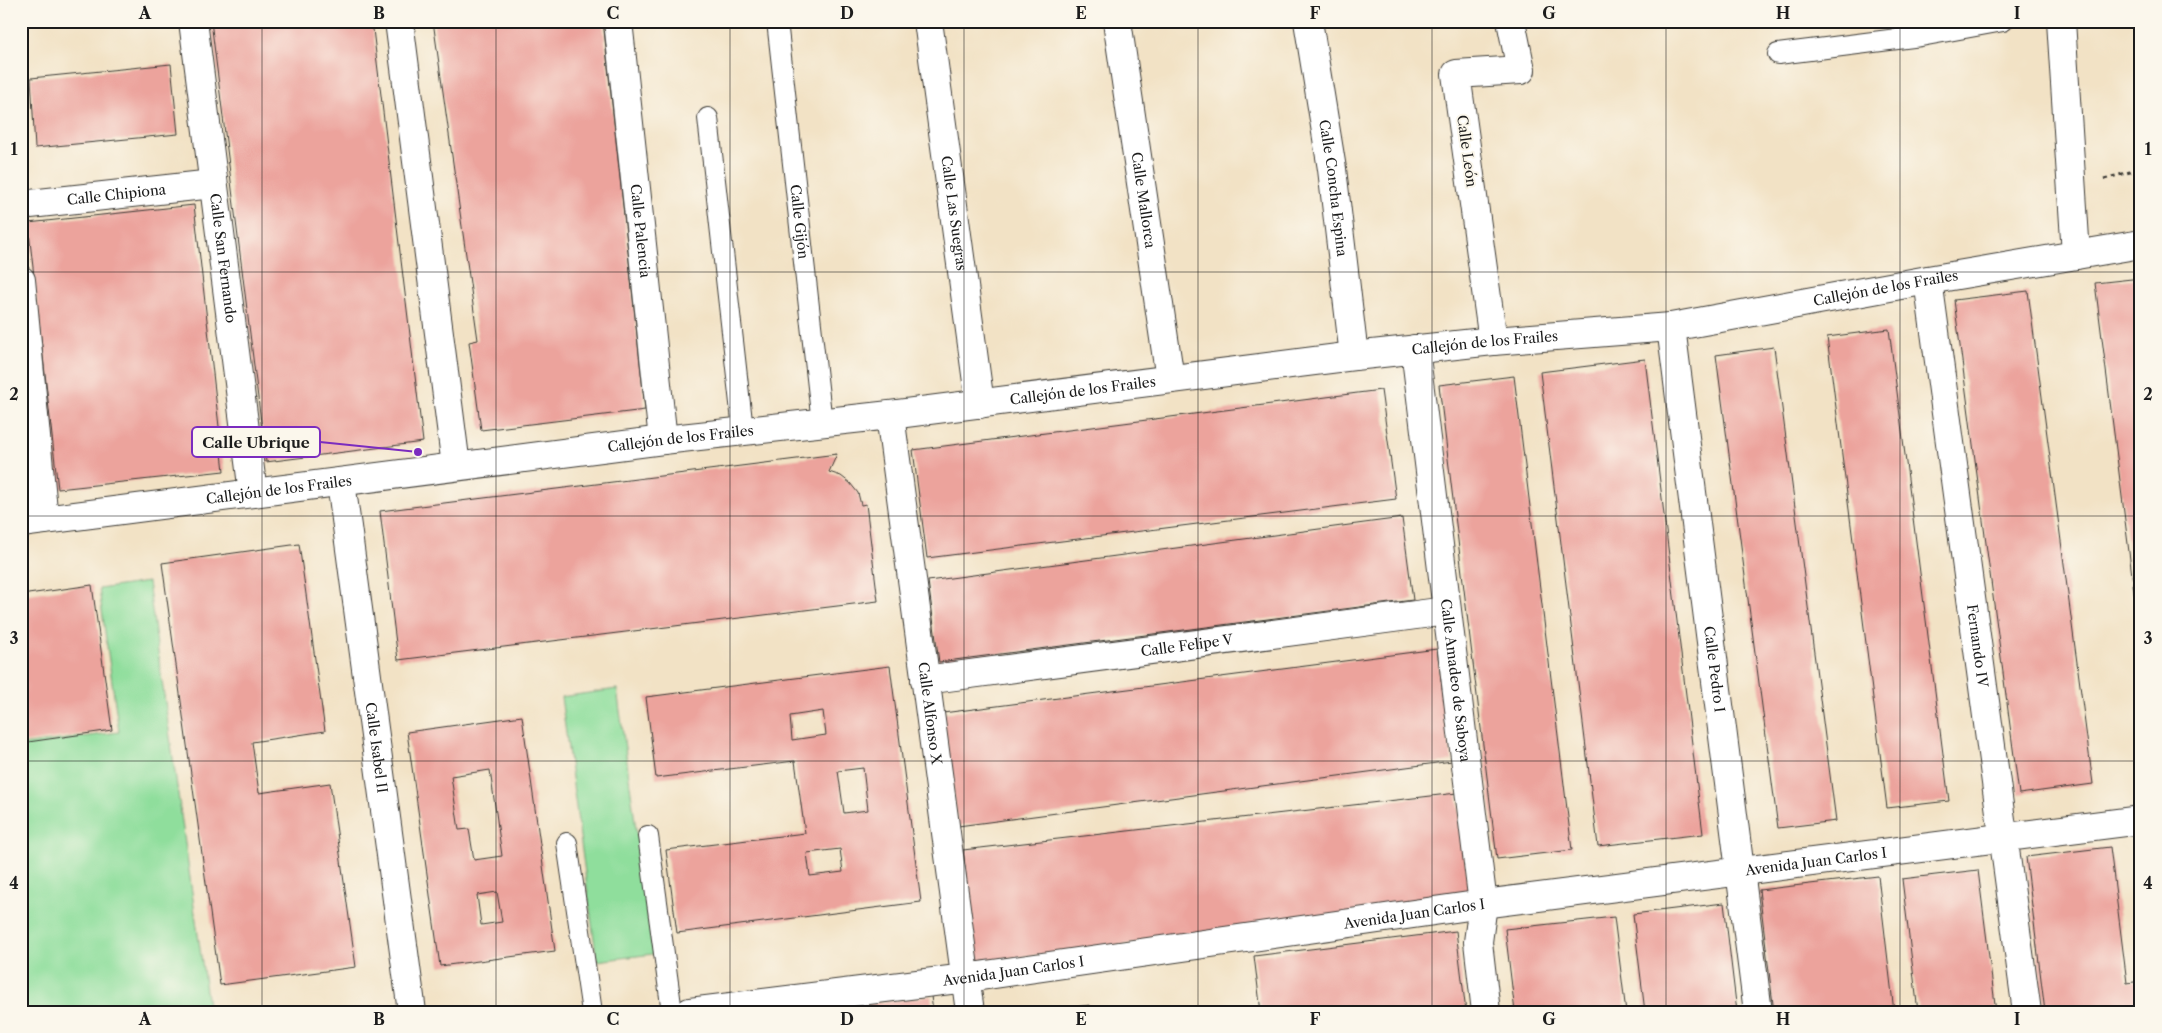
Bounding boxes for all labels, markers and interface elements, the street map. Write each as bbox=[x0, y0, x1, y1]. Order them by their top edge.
text: A bbox=[138, 3, 152, 23]
text: B bbox=[373, 3, 385, 23]
text: C bbox=[607, 3, 619, 23]
text: D bbox=[840, 3, 854, 23]
text: E bbox=[1075, 3, 1087, 23]
text: F bbox=[1310, 3, 1321, 23]
text: G bbox=[1542, 3, 1556, 23]
text: H bbox=[1776, 3, 1790, 23]
text: I bbox=[2014, 3, 2021, 23]
street label: Calle León bbox=[1453, 114, 1481, 188]
street label: Calle Concha Espina bbox=[1315, 118, 1351, 258]
text: 1 bbox=[10, 139, 18, 159]
text: 1 bbox=[2144, 139, 2152, 159]
street label: Calle Mallorca bbox=[1128, 151, 1160, 250]
street label: Calle Las Suegras bbox=[937, 154, 971, 272]
street label: Calle Chipiona bbox=[66, 180, 168, 209]
street label: Calle Palencia bbox=[627, 183, 655, 279]
street label: Calle Gijón bbox=[786, 183, 813, 260]
street label: Calle San Fernando bbox=[206, 192, 240, 324]
street label: Callejón de los Frailes bbox=[1812, 266, 1959, 310]
street label: Callejón de los Frailes bbox=[1411, 327, 1559, 359]
street label: Callejón de los Frailes bbox=[1009, 372, 1157, 409]
text: 2 bbox=[9, 384, 19, 404]
text: 2 bbox=[2143, 384, 2153, 404]
street label: Callejón de los Frailes bbox=[607, 421, 755, 456]
callout: Calle Ubrique bbox=[192, 427, 320, 457]
text: Calle Ubrique bbox=[202, 433, 310, 452]
street label: Callejón de los Frailes bbox=[205, 471, 353, 508]
street label: Calle Amadeo de Saboya bbox=[1437, 598, 1475, 764]
street label: Fernando IV bbox=[1963, 603, 1992, 689]
street label: Calle Pedro I bbox=[1700, 625, 1729, 713]
text: 3 bbox=[9, 628, 19, 648]
text: 3 bbox=[2143, 628, 2153, 648]
street label: Calle Felipe V bbox=[1140, 630, 1235, 660]
street label: Calle Alfonso X bbox=[914, 661, 946, 767]
street label: Calle Isabel II bbox=[362, 701, 392, 794]
street label: Avenida Juan Carlos I bbox=[1743, 844, 1888, 880]
text: 4 bbox=[9, 873, 19, 893]
text: 4 bbox=[2143, 873, 2153, 893]
street label: Avenida Juan Carlos I bbox=[1342, 895, 1486, 933]
street label: Avenida Juan Carlos I bbox=[941, 952, 1085, 990]
text: A bbox=[138, 1009, 152, 1029]
text: B bbox=[373, 1009, 385, 1029]
text: C bbox=[607, 1009, 619, 1029]
text: D bbox=[840, 1009, 854, 1029]
text: E bbox=[1075, 1009, 1087, 1029]
text: F bbox=[1310, 1009, 1321, 1029]
text: G bbox=[1542, 1009, 1556, 1029]
text: H bbox=[1776, 1009, 1790, 1029]
text: I bbox=[2014, 1009, 2021, 1029]

